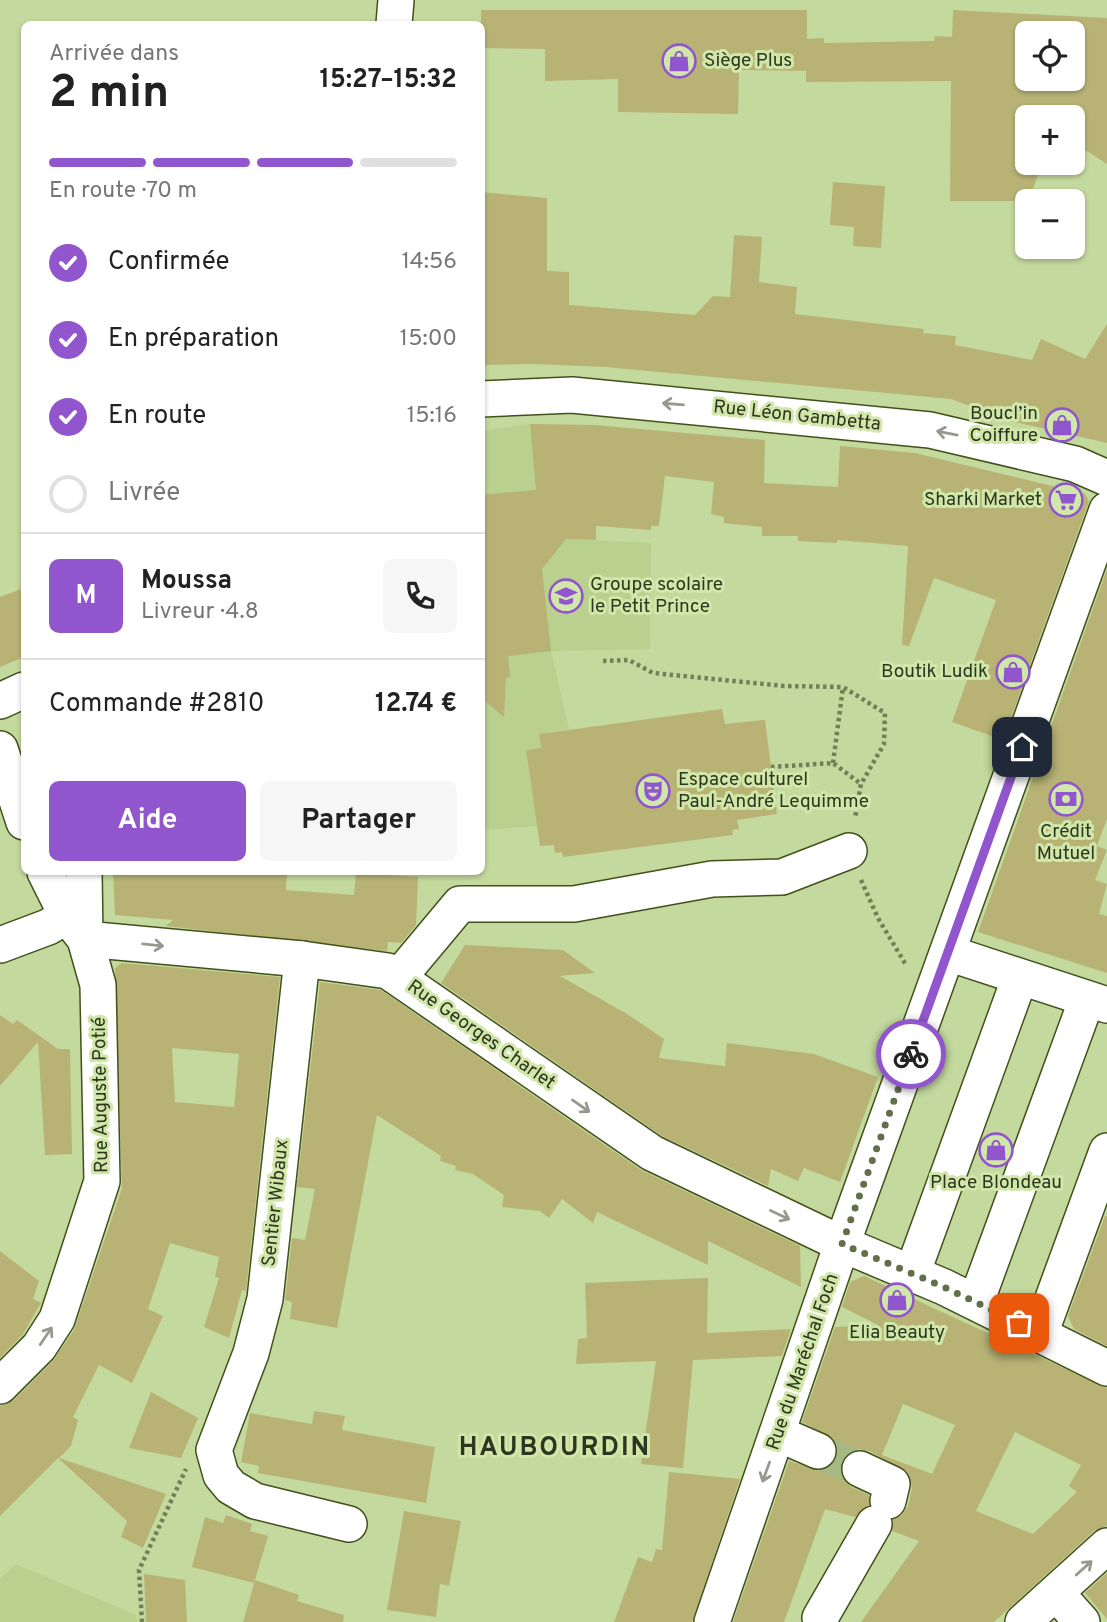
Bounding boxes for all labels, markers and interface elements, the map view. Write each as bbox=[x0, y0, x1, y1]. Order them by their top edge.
map controls bbox=[1015, 21, 1085, 259]
button: locate bbox=[1015, 21, 1085, 91]
text: Arrivée dans bbox=[49, 40, 179, 69]
shop icon: Siège Plus bbox=[660, 42, 698, 80]
place label: Siège Plus bbox=[704, 49, 792, 73]
text: 15:27–15:32 bbox=[320, 64, 457, 97]
text: 2 min bbox=[49, 65, 169, 124]
button: + bbox=[1015, 105, 1085, 175]
text: En route · 70 m bbox=[49, 177, 197, 206]
button: − bbox=[1015, 189, 1085, 259]
icon: check bbox=[49, 244, 87, 282]
text: Confirmée bbox=[108, 246, 230, 279]
text: 14:56 bbox=[401, 248, 457, 277]
icon: check bbox=[49, 321, 87, 359]
text: En préparation bbox=[108, 323, 279, 356]
text: 15:00 bbox=[400, 325, 457, 354]
street label: Rue Léon Gambetta bbox=[712, 395, 882, 437]
one-way arrow bbox=[662, 397, 684, 410]
icon: check bbox=[49, 398, 87, 436]
text: En route bbox=[108, 400, 206, 433]
text: 15:16 bbox=[407, 402, 457, 431]
place label: Boucl’in Coiffure bbox=[969, 402, 1038, 448]
shop icon: Boucl’in Coiffure bbox=[1043, 406, 1081, 444]
one-way arrow bbox=[936, 426, 959, 440]
text: Livrée bbox=[108, 477, 180, 510]
supermarket icon: Sharki Market bbox=[1047, 481, 1085, 519]
place label: Sharki Market bbox=[924, 488, 1042, 512]
button: phone bbox=[383, 559, 457, 633]
text: Moussa bbox=[141, 565, 232, 598]
place label: Groupe scolaire le Petit Prince bbox=[590, 573, 723, 619]
school or university icon: Groupe scolaire le Petit Prince bbox=[547, 577, 585, 615]
text: M bbox=[75, 580, 97, 613]
text: Livreur · 4.8 bbox=[141, 598, 259, 627]
shop icon: Boutik Ludik bbox=[994, 653, 1032, 691]
place label: Boutik Ludik bbox=[881, 660, 988, 684]
text: Commande #2810 bbox=[49, 688, 265, 721]
text: 12.74 € bbox=[375, 688, 457, 721]
pin bbox=[992, 717, 1052, 777]
icon: home bbox=[1003, 728, 1041, 766]
place label: Espace culturel Paul-André Lequimme bbox=[678, 768, 869, 814]
theatre icon: Espace culturel Paul-André Lequimme bbox=[634, 772, 672, 810]
bank icon: Crédit Mutuel bbox=[1047, 780, 1085, 818]
button: Aide bbox=[49, 781, 246, 861]
button: Partager bbox=[260, 781, 457, 861]
place label: Crédit Mutuel bbox=[1037, 820, 1095, 866]
one-way arrow bbox=[141, 938, 164, 951]
street label: Rue Georges Charlet bbox=[402, 975, 560, 1095]
street label: Rue Auguste Potié bbox=[88, 1017, 114, 1173]
courier bbox=[876, 1019, 946, 1089]
icon: bike bbox=[892, 1035, 930, 1073]
one-way arrow bbox=[571, 1099, 590, 1113]
shop icon: Place Blondeau bbox=[977, 1131, 1015, 1169]
street label: Sentier Wibaux bbox=[257, 1138, 295, 1268]
place label: Place Blondeau bbox=[930, 1171, 1062, 1195]
one-way arrow bbox=[769, 1209, 790, 1222]
street label: Rue du Maréchal Foch bbox=[761, 1270, 845, 1454]
shop icon: Elia Beauty bbox=[878, 1281, 916, 1319]
pin bbox=[989, 1293, 1049, 1353]
icon: bag bbox=[1000, 1304, 1038, 1342]
place label: Elia Beauty bbox=[849, 1321, 945, 1345]
one-way arrow bbox=[39, 1327, 54, 1346]
district label: HAUBOURDIN bbox=[459, 1432, 651, 1465]
one-way arrow bbox=[759, 1460, 771, 1482]
one-way arrow bbox=[1075, 1560, 1093, 1576]

